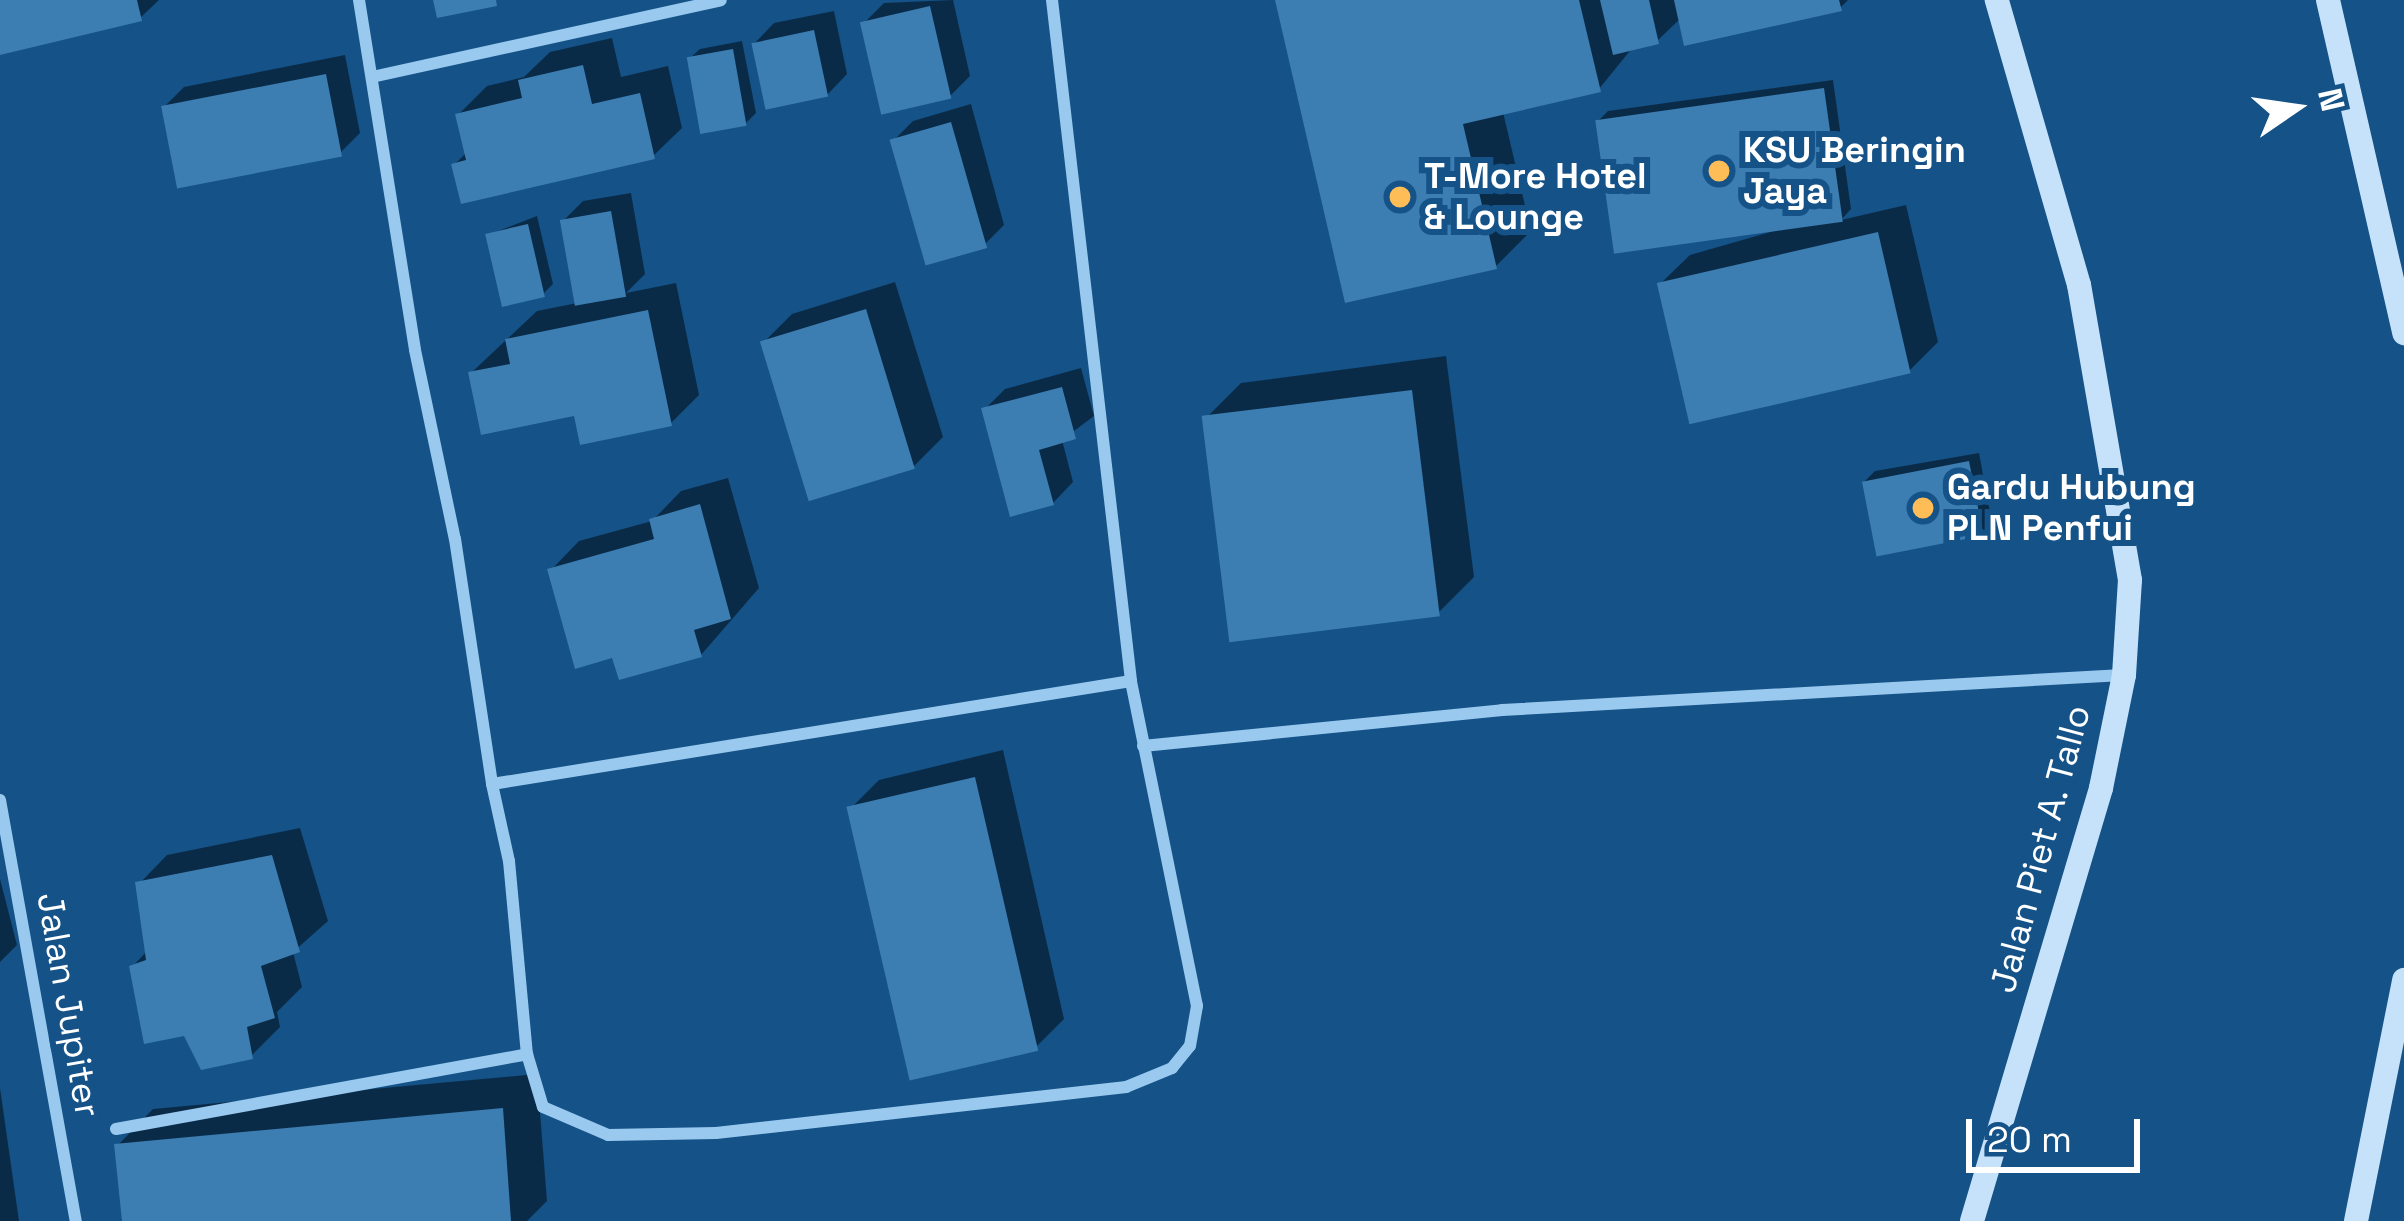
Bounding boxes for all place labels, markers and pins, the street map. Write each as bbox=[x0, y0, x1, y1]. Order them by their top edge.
place label: KSU Beringin Jaya bbox=[1743, 128, 1966, 213]
place label: T-More Hotel & Lounge bbox=[1424, 154, 1646, 239]
marker: KSU Beringin Jaya bbox=[1706, 158, 1732, 184]
marker: T-More Hotel & Lounge bbox=[1387, 184, 1413, 210]
place label: Gardu Hubung PLN Penfui bbox=[1947, 465, 2196, 550]
marker: Gardu Hubung PLN Penfui bbox=[1910, 495, 1936, 521]

